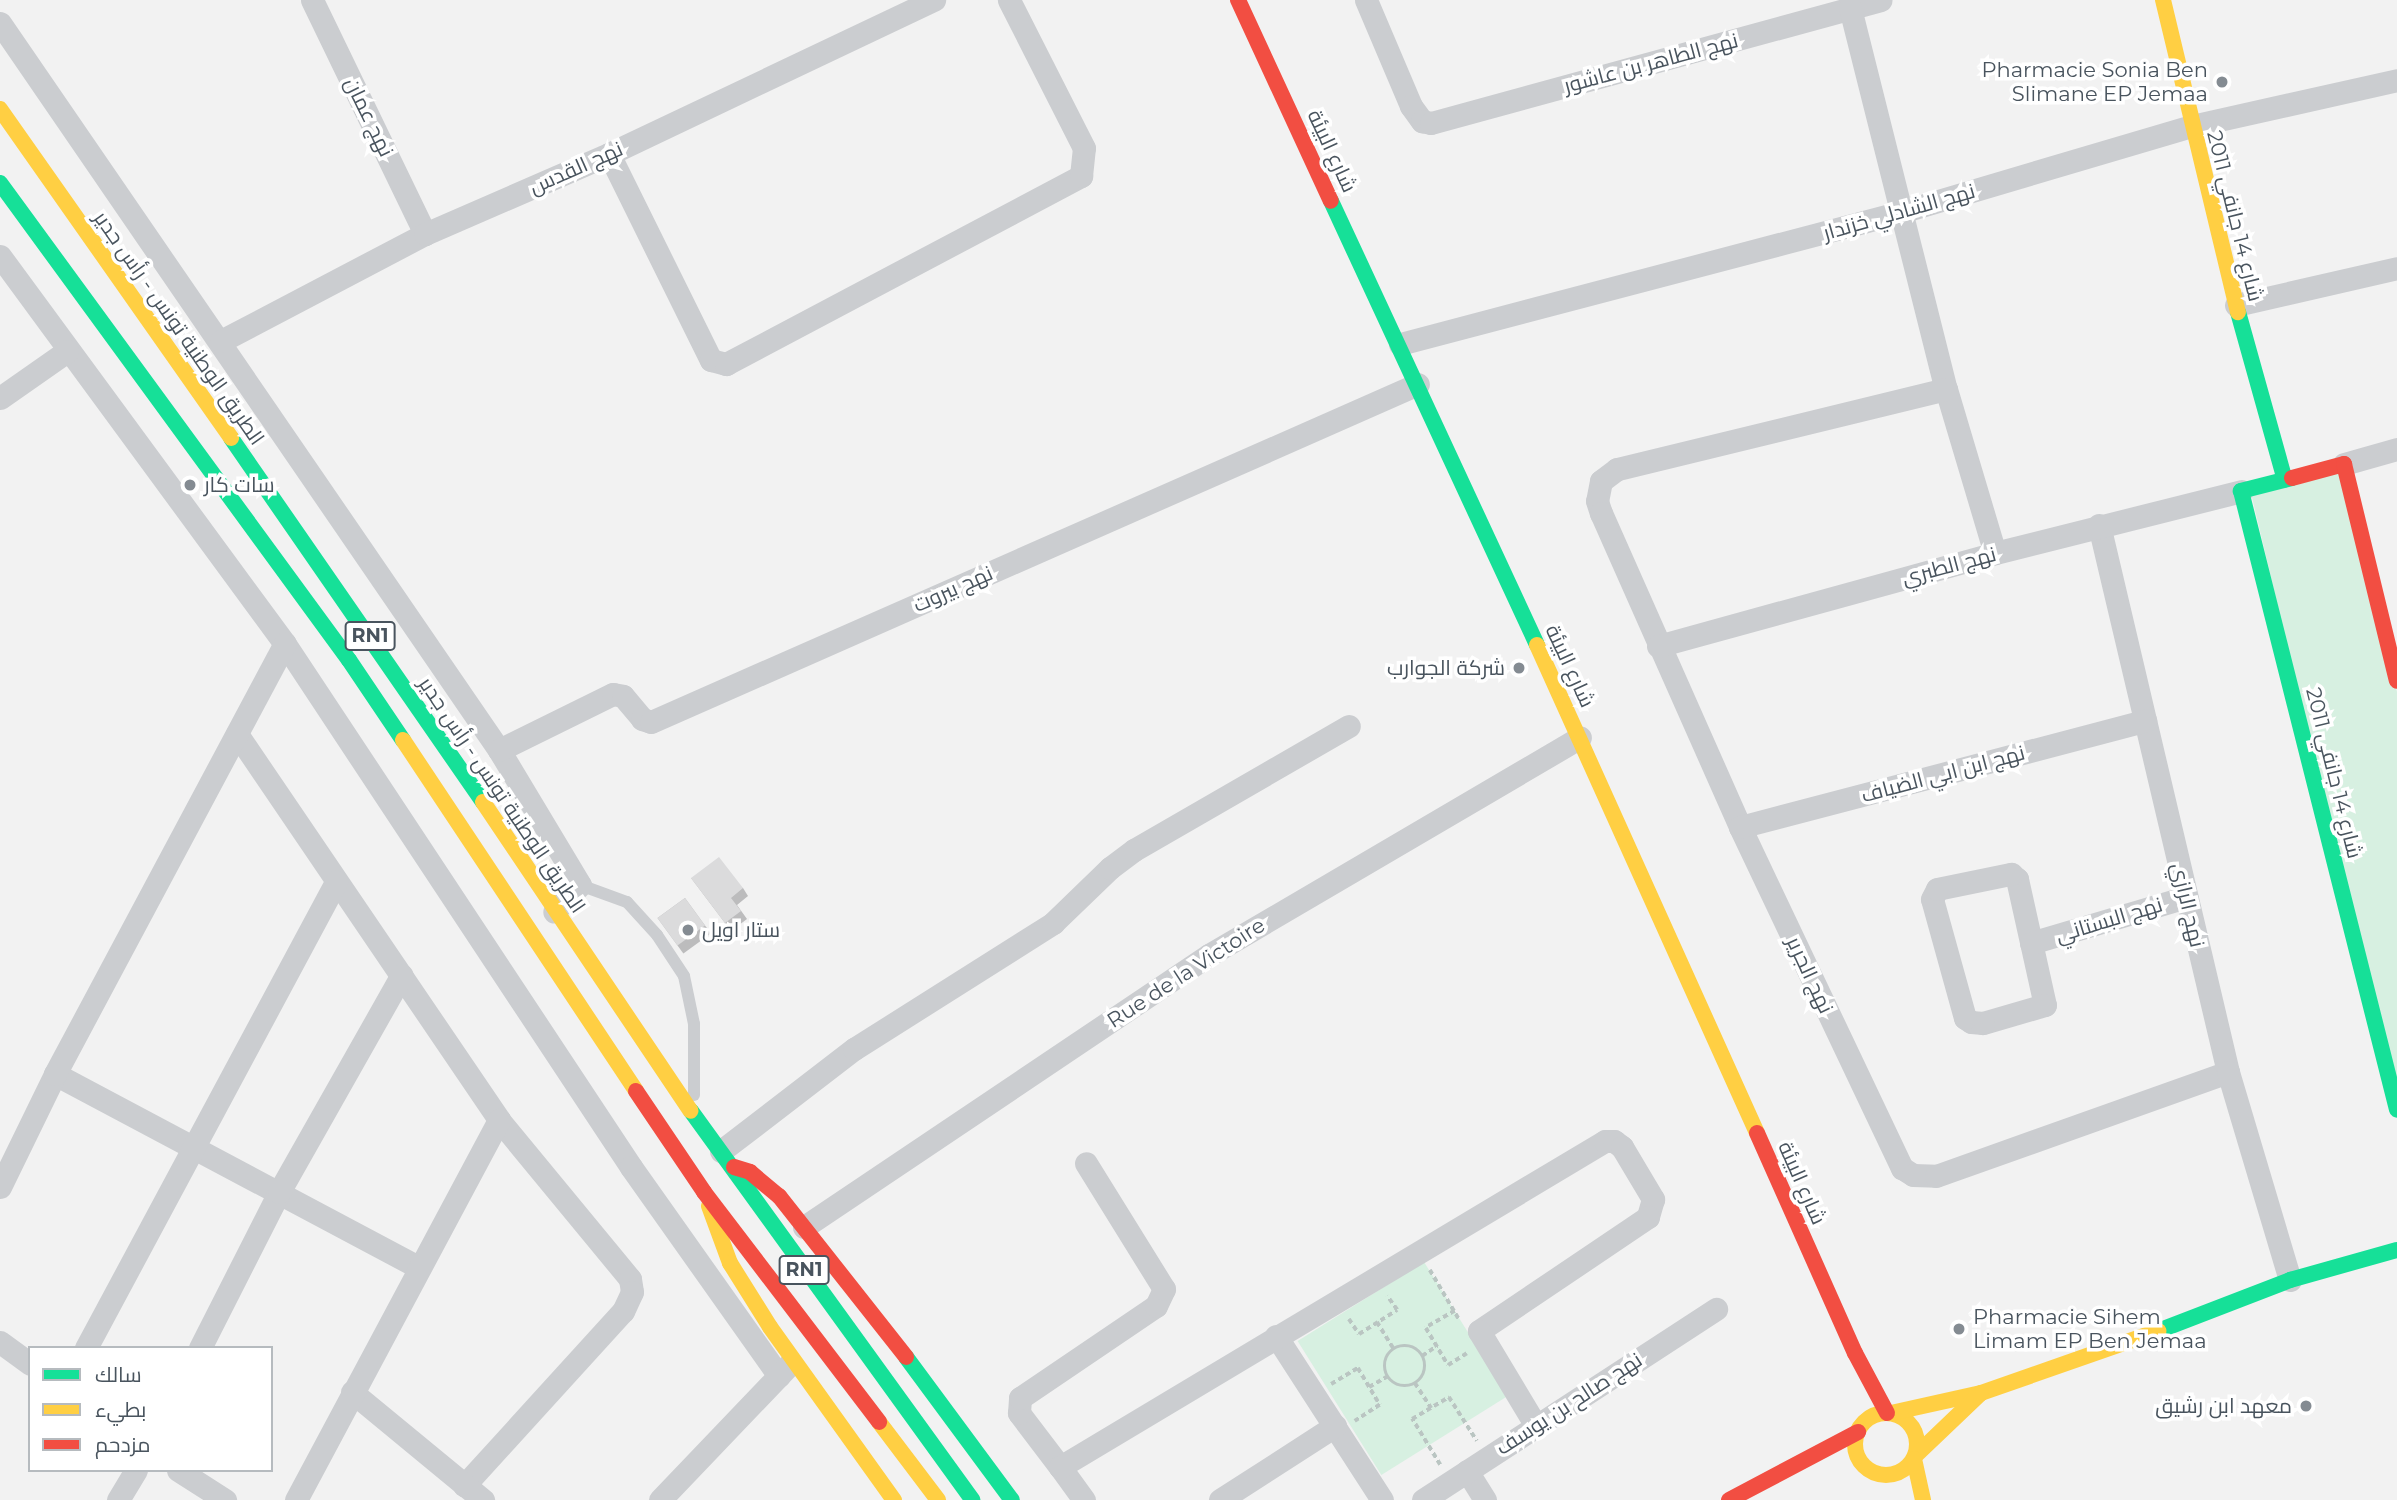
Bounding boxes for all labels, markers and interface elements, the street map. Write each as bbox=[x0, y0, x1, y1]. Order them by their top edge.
street label: نهج الطاهر بن عاشور bbox=[1561, 28, 1741, 98]
place label: Pharmacie Sonia Ben Slimane EP Jemaa bbox=[1981, 57, 2208, 107]
street label: نهج عمان bbox=[339, 73, 399, 161]
marker: Pharmacie Sonia Ben Slimane EP Jemaa bbox=[2214, 74, 2230, 90]
street label: شارع البيئة bbox=[1302, 106, 1362, 196]
street label: شارع 14 جانفي 2011 bbox=[2202, 128, 2268, 304]
street label: نهج القدس bbox=[525, 136, 627, 200]
street label: نهج الشادلي خزندار bbox=[1820, 178, 1978, 246]
street label: الطريق الوطنية تونس - رأس جدير bbox=[88, 206, 270, 450]
place label: سات كار bbox=[204, 472, 274, 498]
marker: سات كار bbox=[182, 477, 198, 493]
street label: نهج الطبري bbox=[1899, 541, 1999, 591]
street label: نهج بيروت bbox=[909, 560, 997, 618]
road number: RN1 bbox=[344, 621, 396, 652]
street label: شارع البيئة bbox=[1540, 621, 1600, 711]
place label: شركة الجوارب bbox=[1387, 655, 1505, 681]
marker: شركة الجوارب bbox=[1511, 660, 1527, 676]
street label: الطريق الوطنية تونس - رأس جدير bbox=[413, 672, 591, 918]
street label: شارع 14 جانفي 2011 bbox=[2301, 685, 2367, 861]
street label: نهج ابن ابي الضياف bbox=[1858, 740, 2028, 808]
street label: نهج الرازي bbox=[2166, 860, 2210, 950]
street label: نهج البستاني bbox=[2053, 892, 2165, 948]
street label: Rue de la Victoire bbox=[1102, 913, 1270, 1033]
place label: ستار اويل bbox=[702, 917, 780, 943]
marker: ستار اويل bbox=[680, 922, 696, 938]
street label: نهج الجرير bbox=[1781, 932, 1839, 1018]
street label: شارع البيئة bbox=[1773, 1138, 1831, 1228]
road number: RN1 bbox=[778, 1254, 830, 1286]
place label: Pharmacie Sihem Limam EP Ben Jemaa bbox=[1973, 1304, 2207, 1354]
marker: Pharmacie Sihem Limam EP Ben Jemaa bbox=[1951, 1321, 1967, 1337]
legend bbox=[28, 1346, 273, 1472]
street label: نهج صالح بن يوسف bbox=[1491, 1347, 1647, 1461]
text: سالك bbox=[95, 1362, 142, 1387]
place label: معهد ابن رشيق bbox=[2155, 1393, 2292, 1419]
text: بطيء bbox=[95, 1397, 146, 1422]
marker: معهد ابن رشيق bbox=[2298, 1398, 2314, 1414]
text: مزدحم bbox=[95, 1432, 150, 1457]

